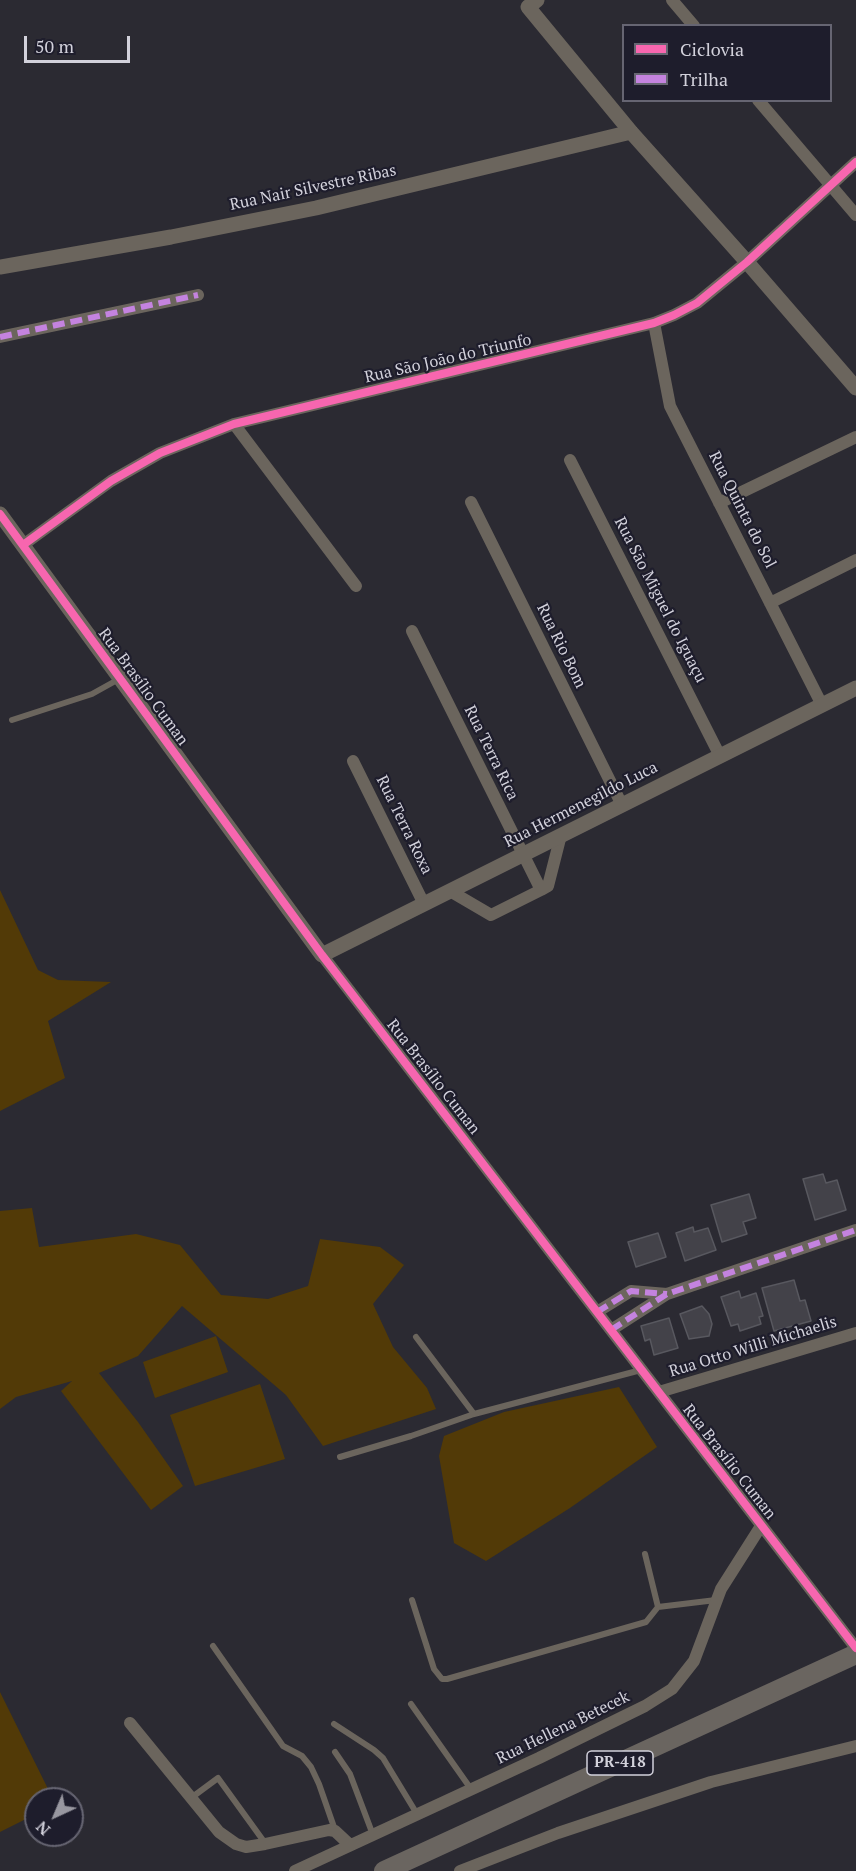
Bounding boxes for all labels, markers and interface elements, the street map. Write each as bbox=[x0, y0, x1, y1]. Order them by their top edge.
scale bar bbox=[27, 24, 134, 62]
legend bbox=[622, 24, 832, 102]
text: 50 m bbox=[35, 34, 74, 58]
text: Ciclovia bbox=[680, 37, 744, 61]
text: Trilha bbox=[680, 67, 728, 91]
street label: Rua Nair Silvestre Ribas bbox=[228, 161, 398, 215]
street label: Rua São João do Triunfo bbox=[363, 330, 533, 388]
street label: Rua Quinta do Sol bbox=[704, 448, 780, 572]
street label: Rua São Miguel do Iguaçu bbox=[610, 514, 710, 686]
street label: Rua Rio Bom bbox=[532, 601, 590, 691]
street label: Rua Brasílio Cuman bbox=[94, 625, 192, 749]
street label: Rua Terra Rica bbox=[460, 702, 522, 804]
street label: Rua Hermenegildo Luca bbox=[501, 758, 661, 852]
street label: Rua Terra Roxa bbox=[372, 772, 436, 878]
street label: Rua Brasílio Cuman bbox=[382, 1016, 484, 1138]
street label: Rua Otto Willi Michaelis bbox=[667, 1312, 839, 1382]
street label: Rua Brasílio Cuman bbox=[678, 1401, 780, 1523]
street label: Rua Hellena Betecek bbox=[493, 1687, 633, 1769]
road number: PR-418 bbox=[587, 1751, 653, 1775]
north arrow bbox=[24, 1787, 84, 1847]
text: N bbox=[31, 1816, 55, 1841]

